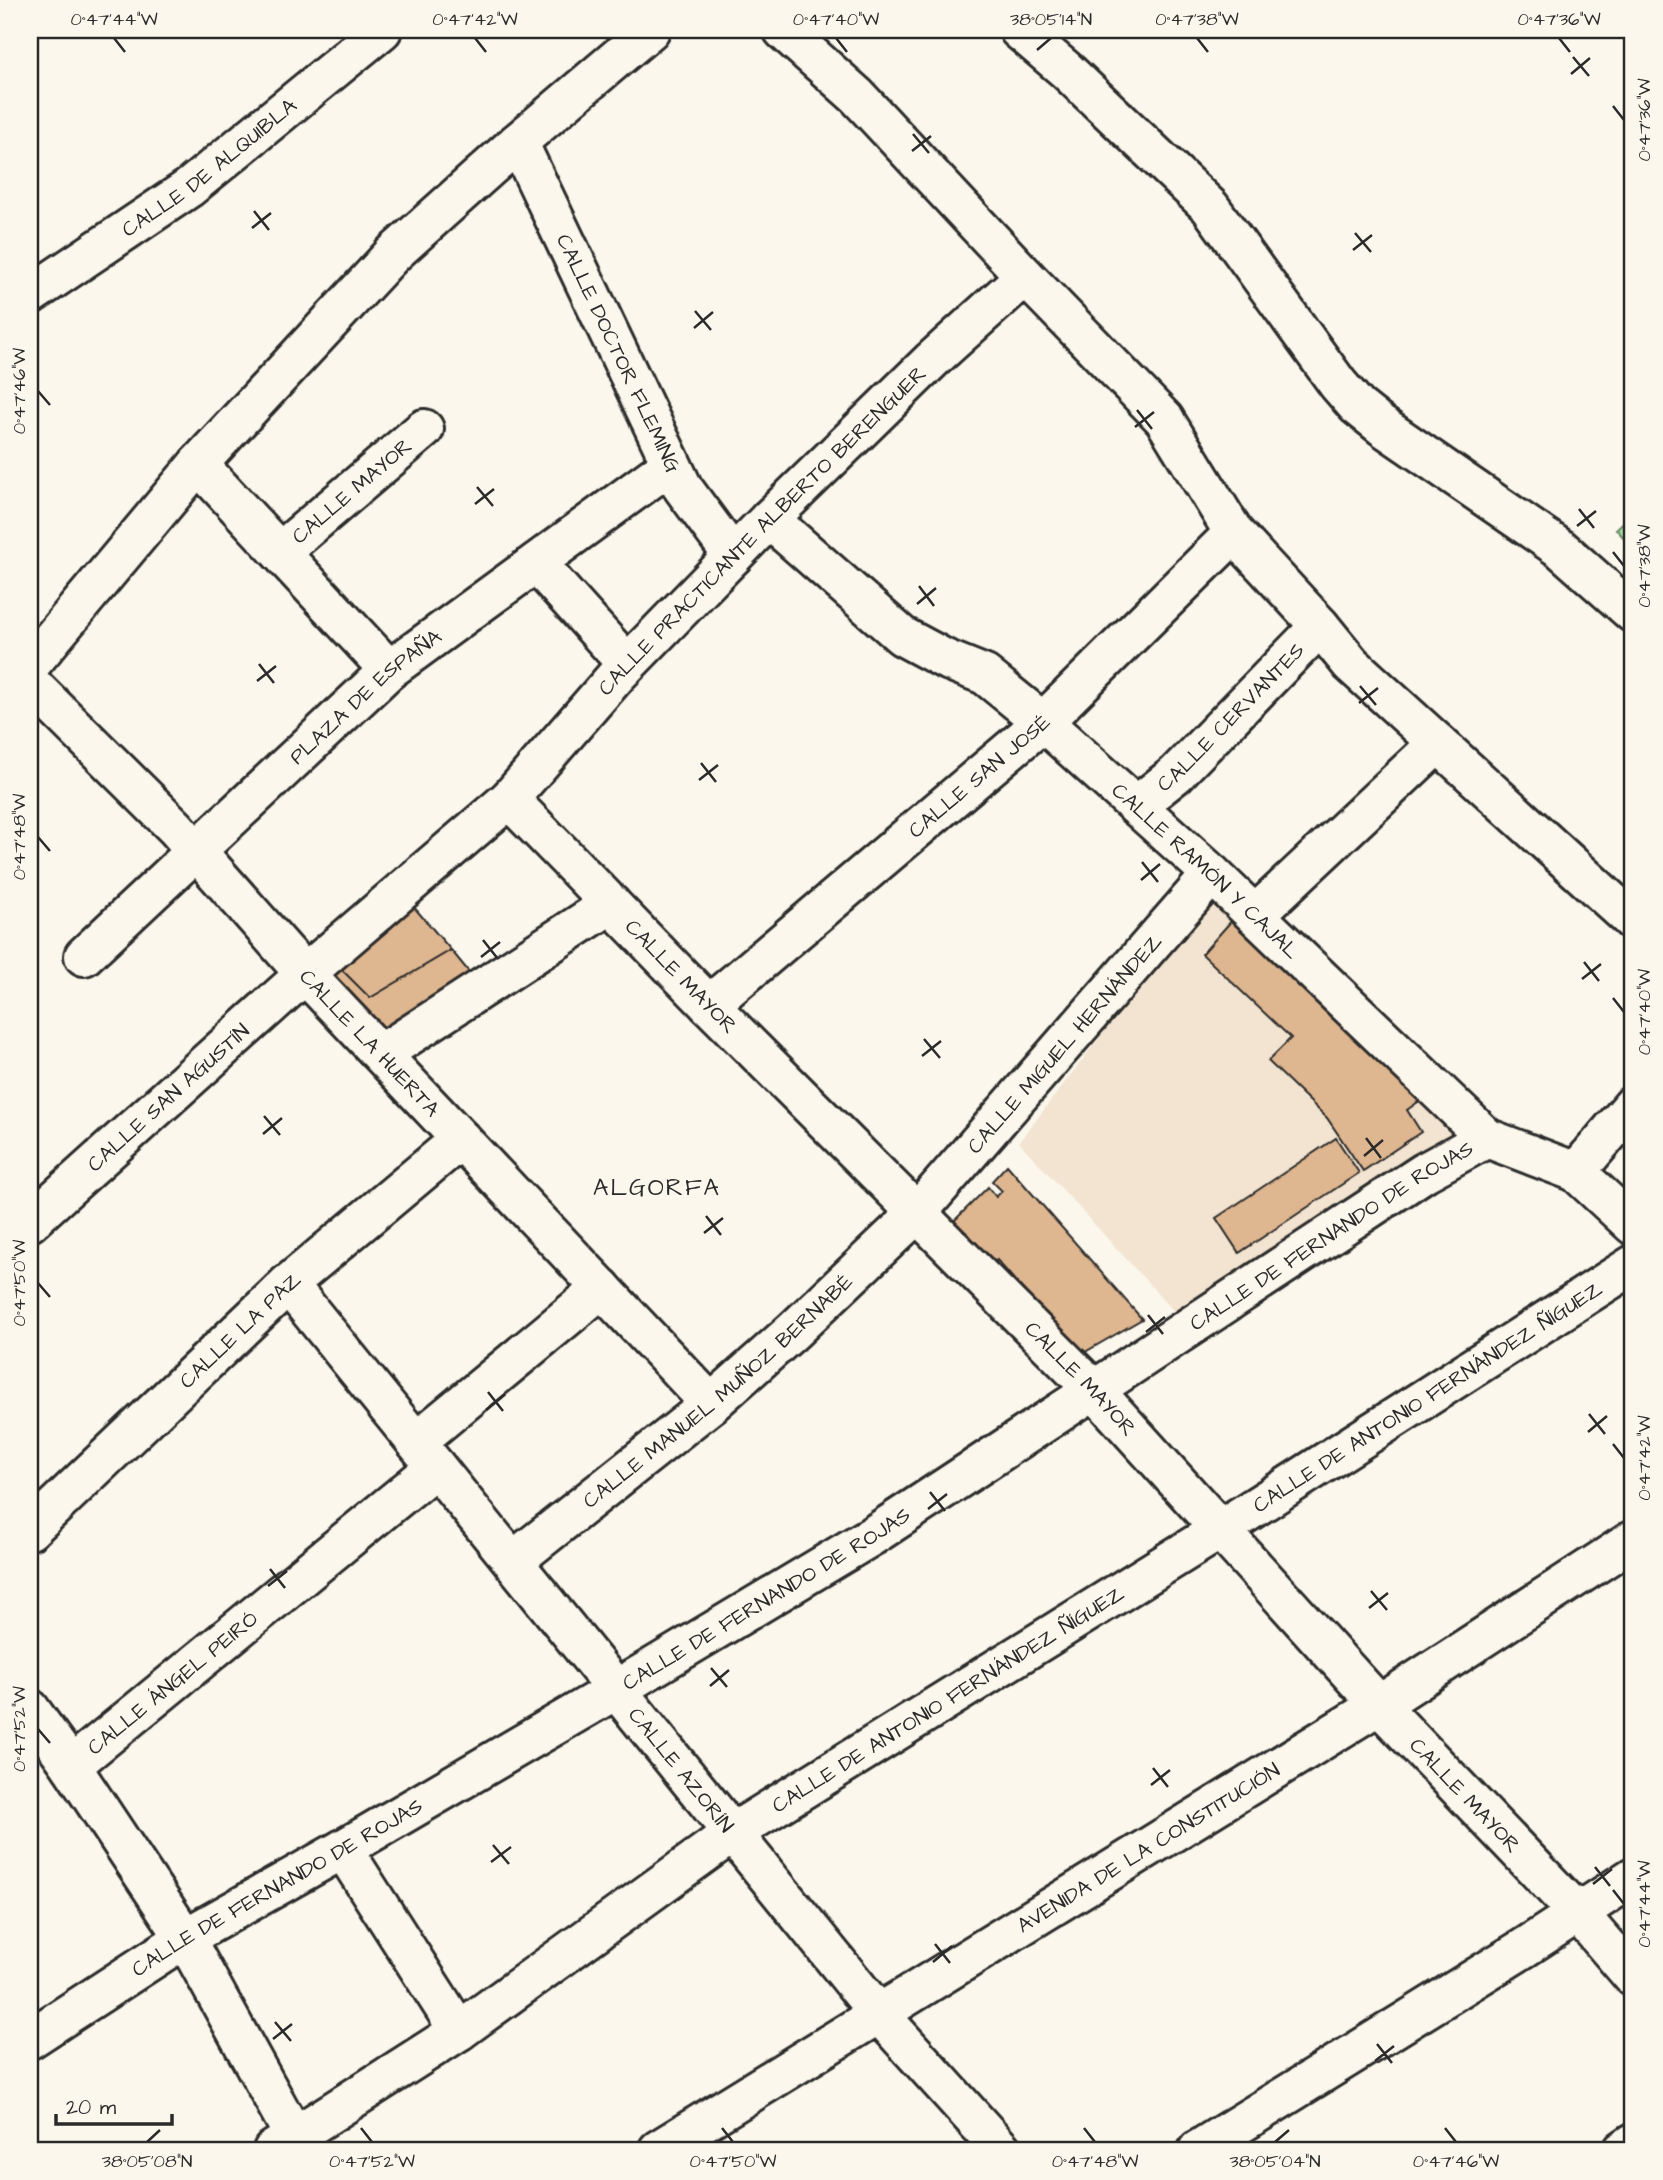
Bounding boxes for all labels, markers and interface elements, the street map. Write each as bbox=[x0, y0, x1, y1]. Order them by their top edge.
text: 0°47'44"W bbox=[70, 7, 158, 32]
text: 0°47'42"W bbox=[432, 7, 518, 32]
text: 0°47'40"W bbox=[793, 7, 879, 32]
text: 38°05'14"N bbox=[1010, 7, 1092, 32]
text: 0°47'38"W bbox=[1155, 7, 1239, 32]
text: 0°47'36"W bbox=[1517, 7, 1601, 32]
text: 0°47'36"W bbox=[1632, 78, 1657, 162]
street label: CALLE DE ALQUIBLA bbox=[116, 91, 303, 244]
street label: CALLE DOCTOR FLEMING bbox=[549, 229, 688, 478]
text: 0°47'46"W bbox=[7, 348, 32, 434]
street label: CALLE PRACTICANTE ALBERTO BERENGUER bbox=[591, 359, 932, 702]
street label: CALLE MAYOR bbox=[285, 431, 418, 550]
text: 0°47'38"W bbox=[1632, 524, 1657, 608]
street label: PLAZA DE ESPAÑA bbox=[283, 622, 448, 771]
street label: CALLE CERVANTES bbox=[1151, 636, 1311, 798]
street label: CALLE SAN JOSÉ bbox=[902, 707, 1057, 845]
street label: CALLE RAMÓN Y CAJAL bbox=[1105, 776, 1306, 965]
text: 0°47'48"W bbox=[7, 794, 32, 880]
street label: CALLE MAYOR bbox=[619, 913, 744, 1040]
street label: CALLE MIGUEL HERNÁNDEZ bbox=[960, 927, 1168, 1160]
street label: CALLE LA HUERTA bbox=[293, 962, 447, 1123]
text: 0°47'40"W bbox=[1632, 969, 1657, 1055]
street label: CALLE SAN AGUSTÍN bbox=[81, 1016, 256, 1178]
street label: CALLE DE FERNANDO DE ROJAS bbox=[1184, 1134, 1479, 1338]
district label: ALGORFA bbox=[593, 1171, 721, 1205]
text: 0°47'50"W bbox=[7, 1240, 32, 1326]
street label: CALLE LA PAZ bbox=[173, 1265, 307, 1395]
street label: CALLE MANUEL MUÑOZ BERNABÉ bbox=[576, 1267, 859, 1515]
street label: CALLE DE ANTONIO FERNÁNDEZ ÑÍGUEZ bbox=[1247, 1274, 1608, 1519]
street label: CALLE MAYOR bbox=[1018, 1314, 1143, 1442]
text: 0°47'42"W bbox=[1632, 1415, 1657, 1501]
street label: CALLE DE FERNANDO DE ROJAS bbox=[617, 1500, 916, 1697]
street label: CALLE DE ANTONIO FERNÁNDEZ ÑÍGUEZ bbox=[766, 1578, 1129, 1820]
street label: CALLE ÁNGEL PEIRÓ bbox=[81, 1604, 264, 1762]
text: 0°47'52"W bbox=[7, 1686, 32, 1772]
street label: CALLE AZORÍN bbox=[622, 1701, 741, 1839]
street label: CALLE MAYOR bbox=[1403, 1731, 1527, 1859]
street label: AVENIDA DE LA CONSTITUCIÓN bbox=[1011, 1755, 1285, 1940]
street label: CALLE DE FERNANDO DE ROJAS bbox=[126, 1791, 428, 1984]
text: 0°47'44"W bbox=[1632, 1860, 1657, 1948]
scale bar bbox=[56, 2082, 172, 2126]
text: 20 m bbox=[66, 2093, 117, 2122]
text: 38°05'08"N bbox=[102, 2149, 192, 2174]
text: 0°47'52"W bbox=[329, 2149, 415, 2174]
text: 0°47'50"W bbox=[690, 2149, 776, 2174]
text: 0°47'48"W bbox=[1052, 2149, 1138, 2174]
text: 38°05'04"N bbox=[1230, 2149, 1320, 2174]
text: 0°47'46"W bbox=[1413, 2149, 1499, 2174]

